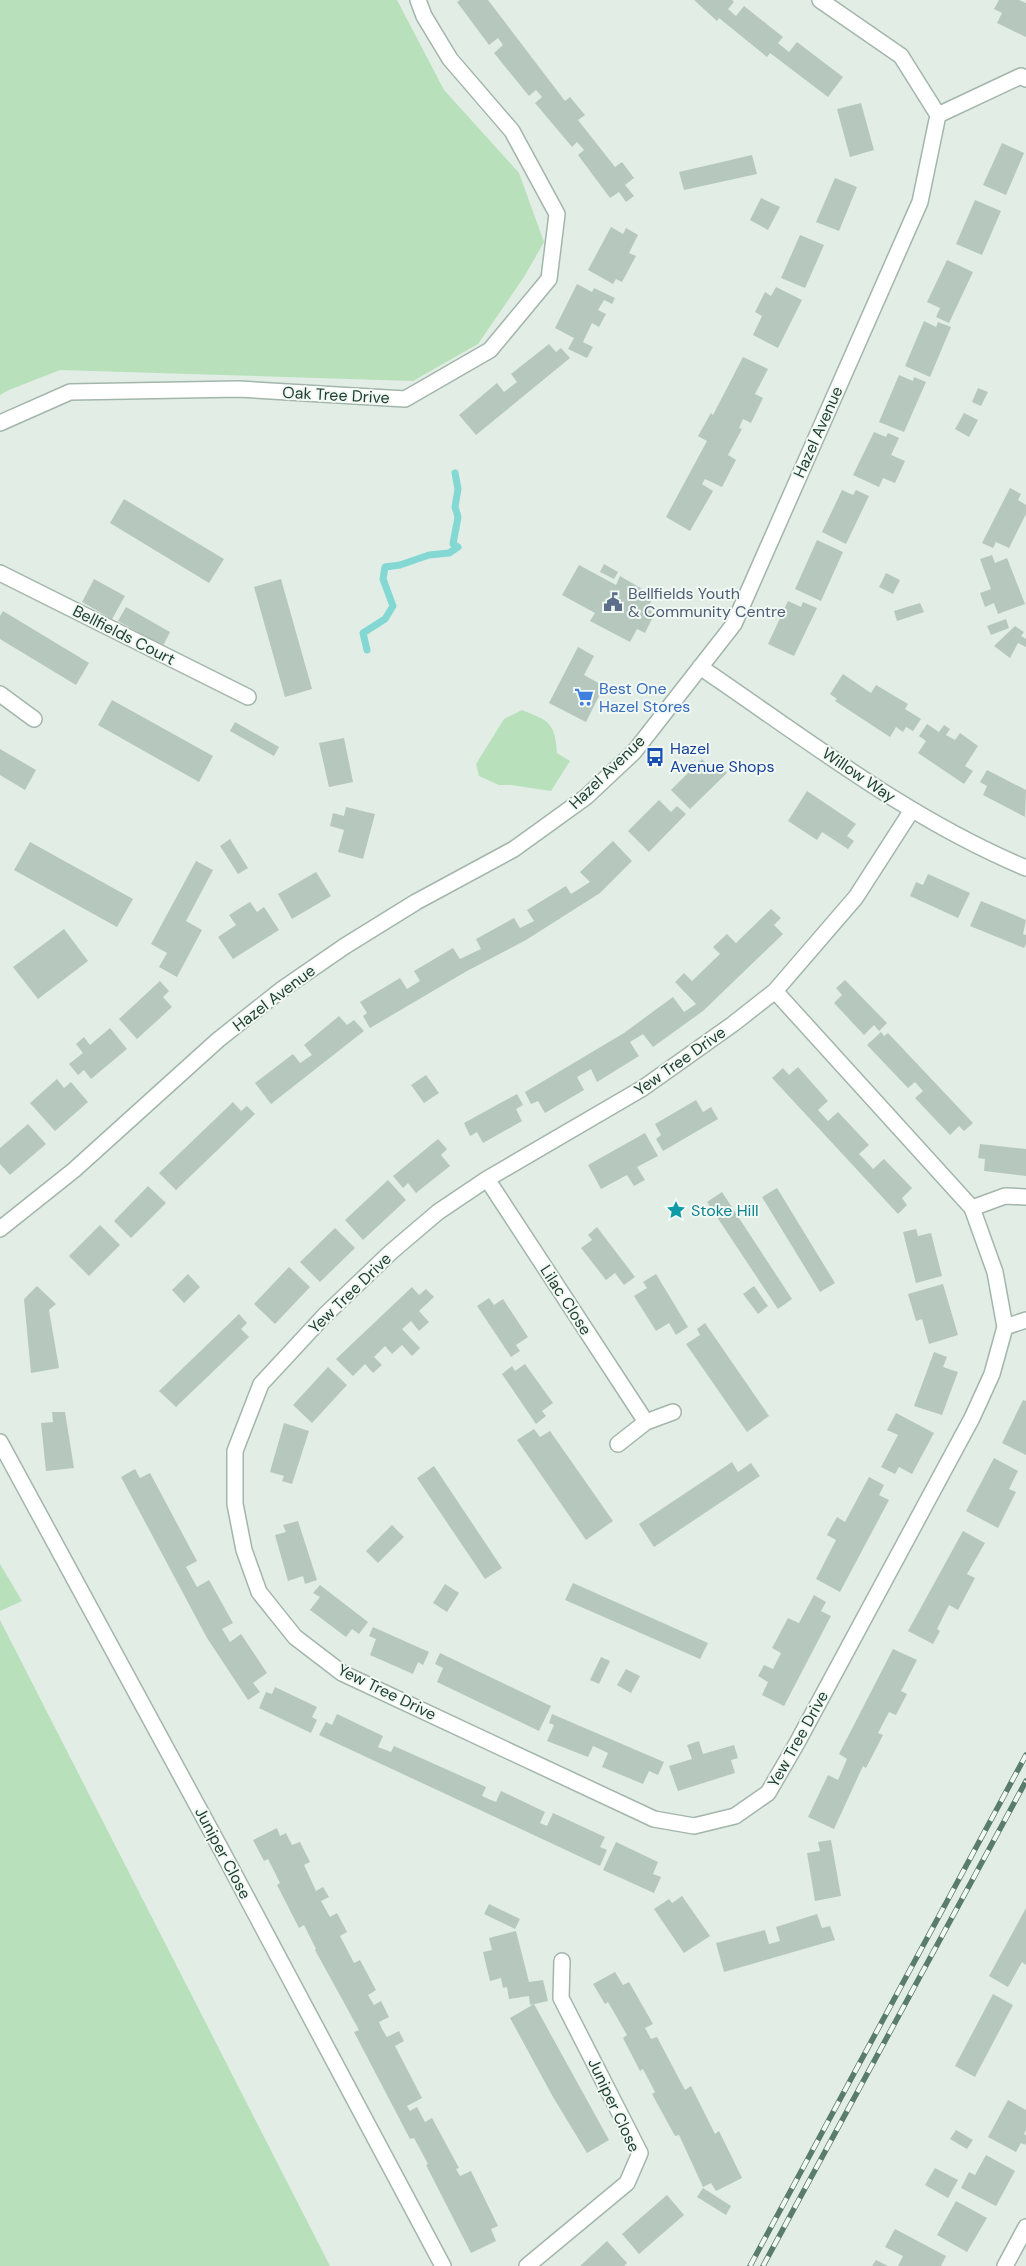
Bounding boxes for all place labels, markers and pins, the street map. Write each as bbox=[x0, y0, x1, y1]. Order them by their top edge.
place label: Bellfields Youth & Community Centre bbox=[628, 583, 786, 622]
public building icon: Bellfields Youth & Community Centre bbox=[602, 591, 624, 613]
place label: Best One Hazel Stores bbox=[599, 678, 690, 717]
supermarket icon: Best One Hazel Stores bbox=[573, 686, 595, 708]
place label: Hazel Avenue Shops bbox=[670, 738, 775, 777]
bus stop icon: Hazel Avenue Shops bbox=[644, 746, 666, 768]
place icon: Stoke Hill bbox=[665, 1199, 687, 1221]
place label: Stoke Hill bbox=[691, 1200, 759, 1221]

